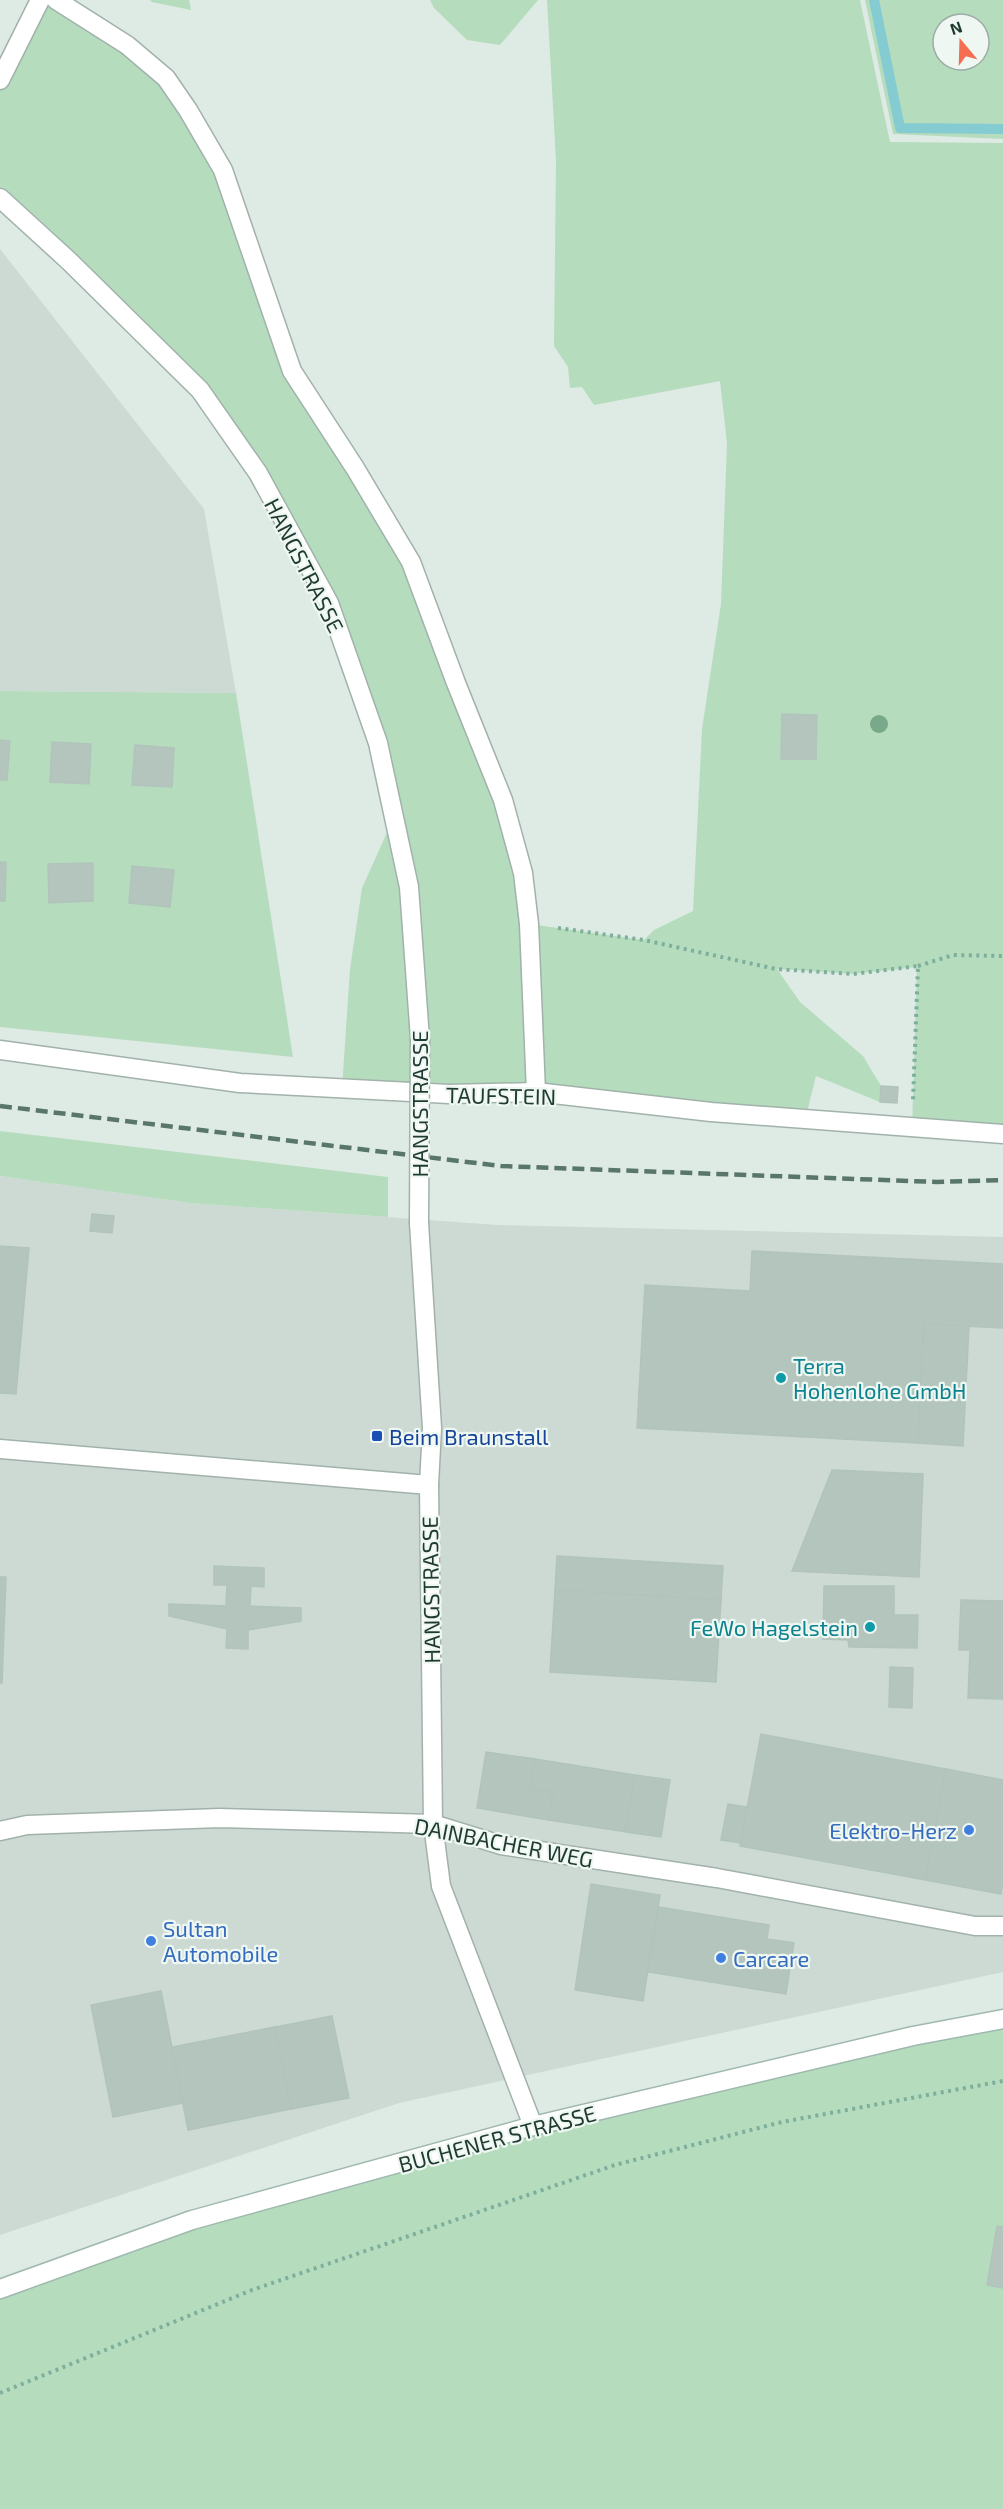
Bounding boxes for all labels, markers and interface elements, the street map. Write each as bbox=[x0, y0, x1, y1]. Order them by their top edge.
north arrow bbox=[931, 12, 991, 72]
text: N bbox=[947, 16, 965, 38]
street label: HANGSTRASSE bbox=[260, 494, 350, 636]
street label: HANGSTRASSE bbox=[406, 1030, 432, 1178]
street label: TAUFSTEIN bbox=[446, 1081, 556, 1109]
place label: Terra Hohenlohe GmbH bbox=[793, 1352, 966, 1403]
marker: Terra Hohenlohe GmbH bbox=[774, 1371, 788, 1385]
place label: Beim Braunstall bbox=[389, 1423, 549, 1449]
marker: Beim Braunstall bbox=[370, 1429, 384, 1443]
street label: HANGSTRASSE bbox=[416, 1516, 444, 1664]
place label: FeWo Hagelstein bbox=[690, 1614, 858, 1640]
marker: FeWo Hagelstein bbox=[863, 1620, 877, 1634]
street label: DAINBACHER WEG bbox=[413, 1812, 595, 1872]
place label: Elektro-Herz bbox=[829, 1817, 957, 1843]
marker: Elektro-Herz bbox=[962, 1823, 976, 1837]
place label: Sultan Automobile bbox=[163, 1915, 278, 1966]
marker: Sultan Automobile bbox=[144, 1934, 158, 1948]
place label: Carcare bbox=[733, 1945, 809, 1971]
marker: Carcare bbox=[714, 1951, 728, 1965]
street label: BUCHENER STRASSE bbox=[395, 2099, 599, 2177]

